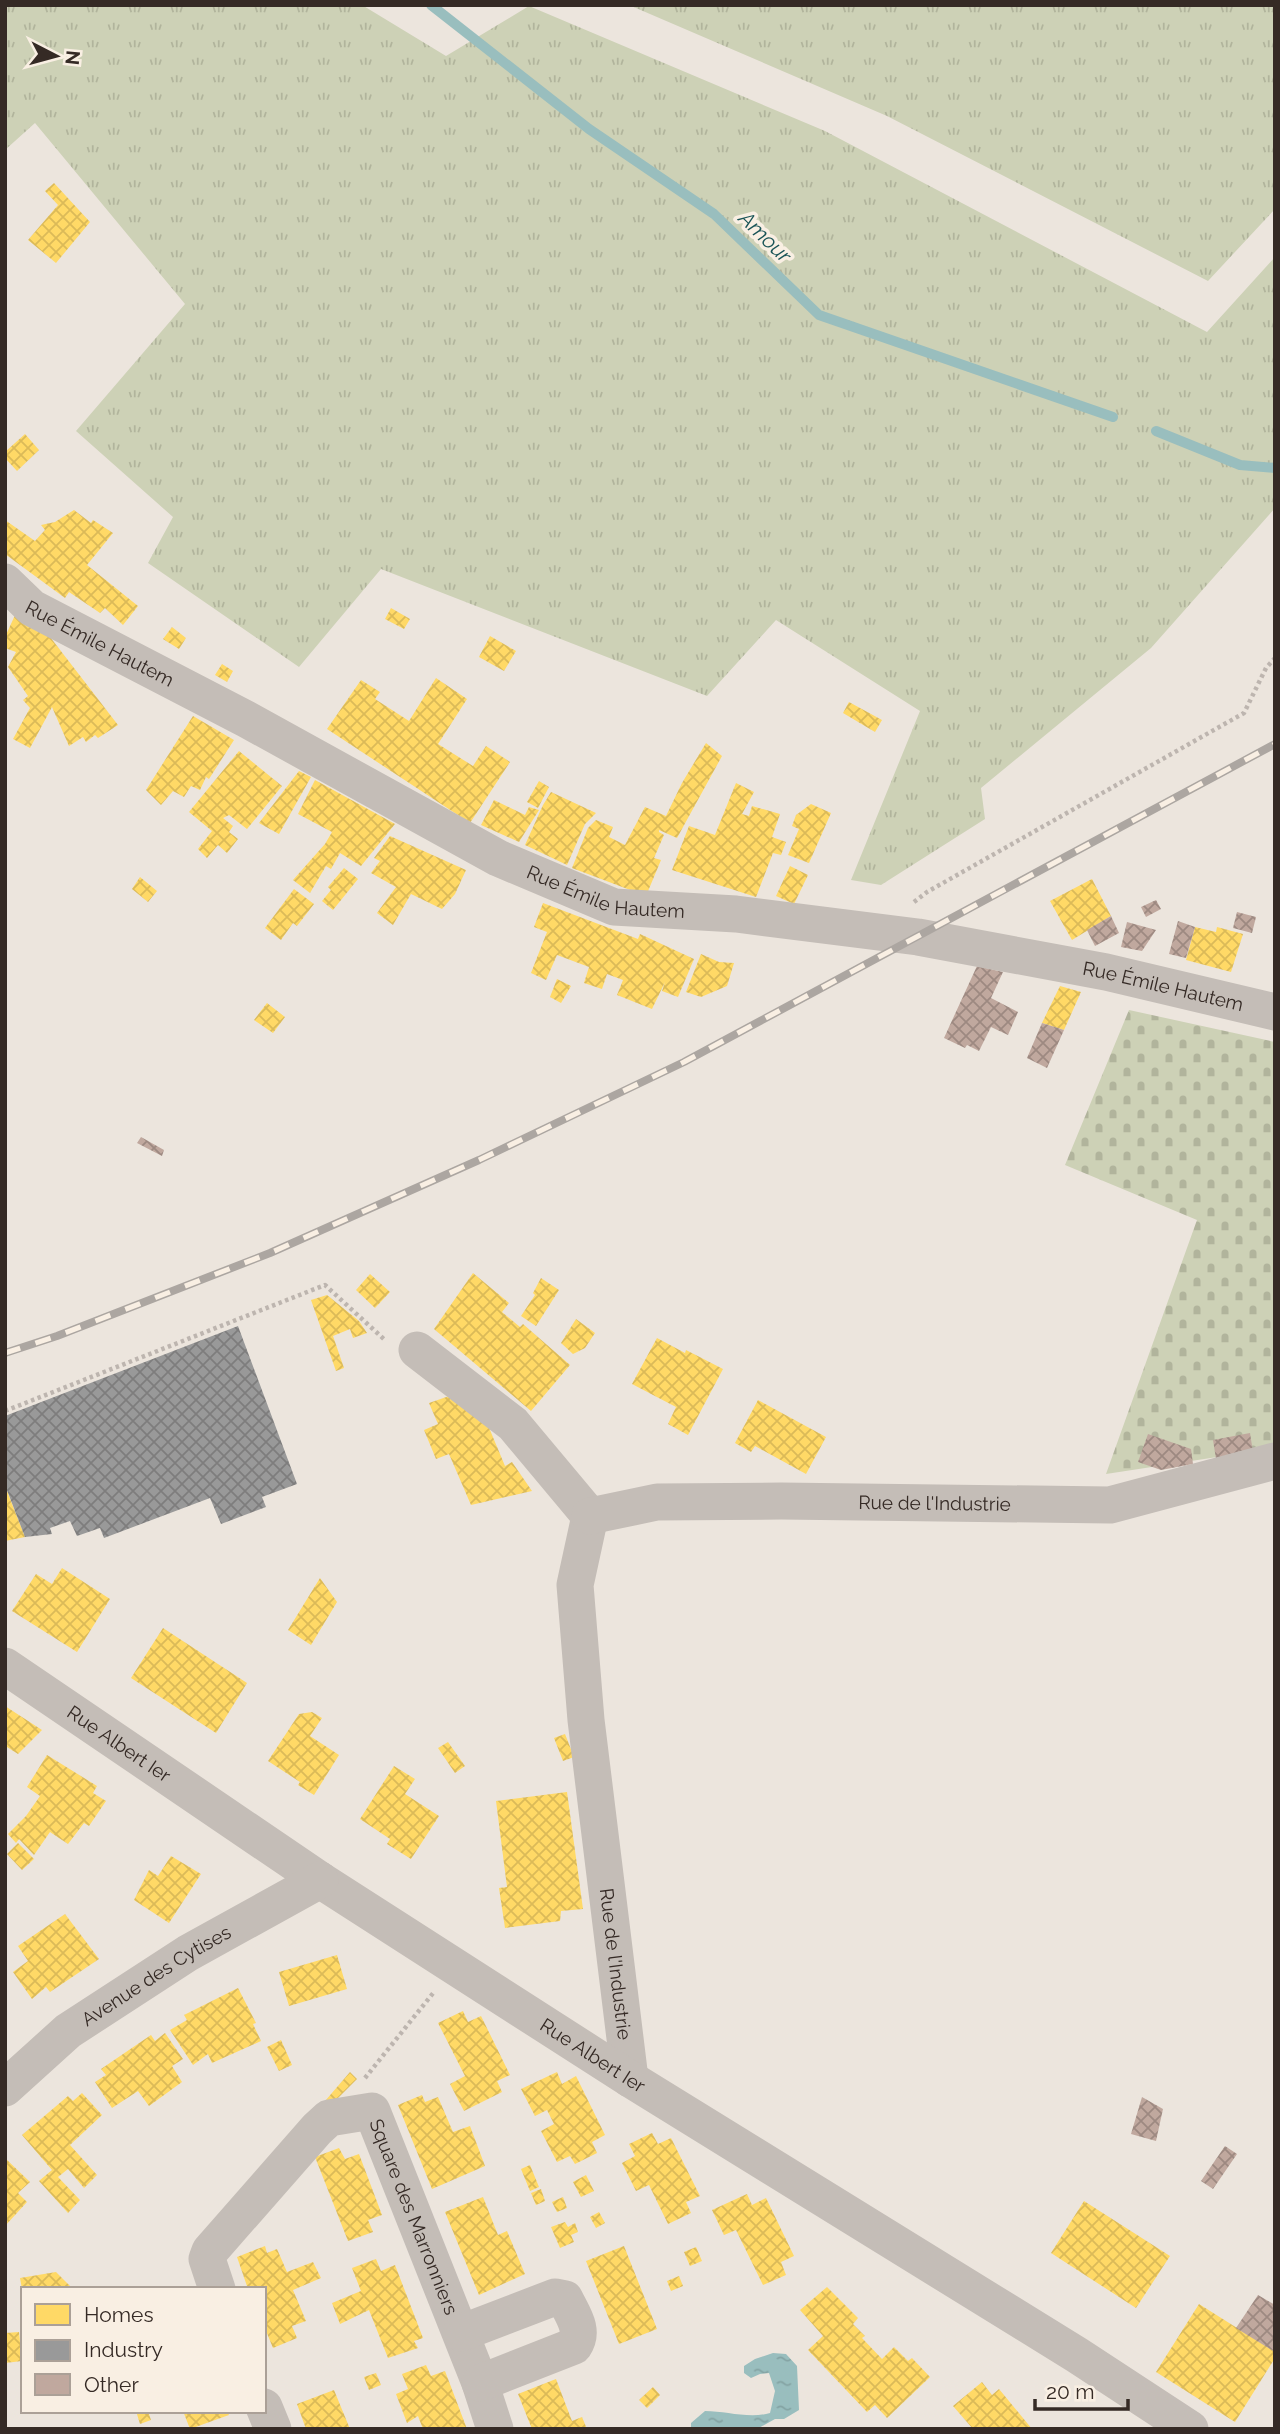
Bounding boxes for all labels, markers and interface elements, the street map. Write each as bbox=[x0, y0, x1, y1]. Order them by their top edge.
north arrow bbox=[21, 21, 91, 91]
text: N bbox=[61, 49, 85, 66]
water label: Amour bbox=[733, 205, 797, 268]
street label: Rue Émile Hautem bbox=[22, 596, 178, 691]
street label: Rue Émile Hautem bbox=[524, 861, 685, 922]
street label: Rue Émile Hautem bbox=[1081, 957, 1246, 1015]
street label: Rue de l'Industrie bbox=[858, 1491, 1011, 1515]
street label: Rue Albert Ier bbox=[63, 1701, 175, 1787]
street label: Rue de l'Industrie bbox=[596, 1887, 636, 2041]
street label: Avenue des Cytises bbox=[77, 1921, 234, 2030]
street label: Rue Albert Ier bbox=[536, 2013, 650, 2097]
street label: Square des Marronniers bbox=[365, 2116, 463, 2318]
legend bbox=[21, 2287, 266, 2413]
text: Homes bbox=[84, 2302, 154, 2327]
text: Industry bbox=[84, 2337, 163, 2362]
scale bar bbox=[1035, 2368, 1128, 2412]
text: Other bbox=[84, 2372, 139, 2397]
text: 20 m bbox=[1046, 2379, 1094, 2404]

